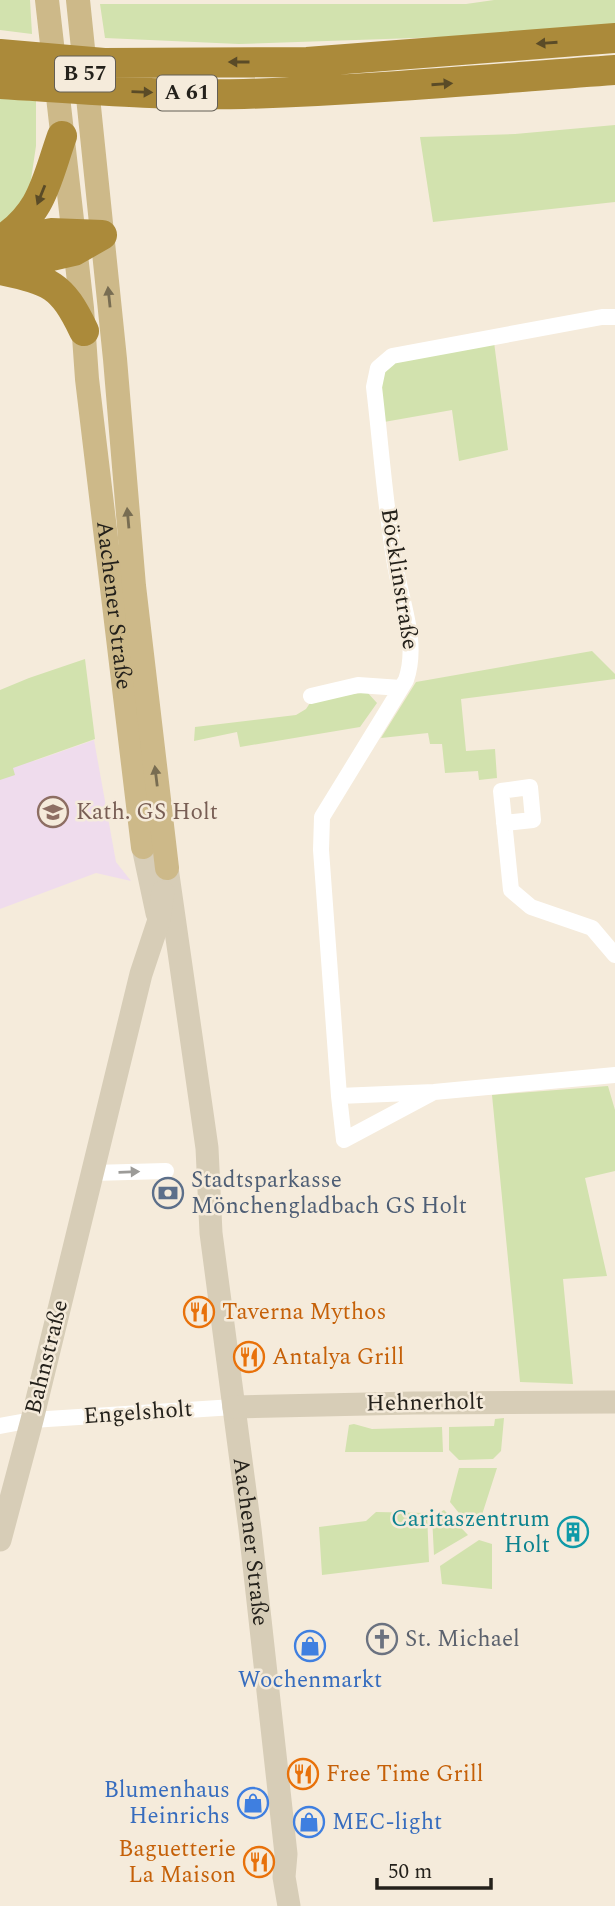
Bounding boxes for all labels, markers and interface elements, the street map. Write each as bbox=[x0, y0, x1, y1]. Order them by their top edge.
one-way arrow bbox=[536, 38, 558, 49]
road number: B 57 bbox=[55, 56, 115, 92]
one-way arrow bbox=[227, 56, 249, 68]
road number: A 61 bbox=[157, 76, 217, 110]
one-way arrow bbox=[431, 79, 453, 90]
one-way arrow bbox=[131, 87, 153, 98]
one-way arrow bbox=[35, 185, 46, 206]
one-way arrow bbox=[103, 286, 114, 308]
street label: Böcklinstraße bbox=[371, 506, 427, 652]
one-way arrow bbox=[122, 507, 133, 529]
street label: Aachener Straße bbox=[87, 519, 142, 692]
one-way arrow bbox=[150, 765, 161, 787]
school or university icon: Kath. GS Holt bbox=[36, 795, 70, 829]
place label: Kath. GS Holt bbox=[76, 795, 218, 830]
place label: Stadtsparkasse Mönchengladbach GS Holt bbox=[191, 1163, 467, 1224]
one-way arrow bbox=[118, 1167, 140, 1178]
bank icon: Stadtsparkasse Mönchengladbach GS Holt bbox=[151, 1176, 185, 1210]
restaurant icon: Taverna Mythos bbox=[182, 1295, 216, 1329]
place label: Taverna Mythos bbox=[222, 1295, 386, 1330]
street label: Bahnstraße bbox=[16, 1296, 78, 1418]
restaurant icon: Antalya Grill bbox=[232, 1340, 266, 1374]
place label: Antalya Grill bbox=[272, 1340, 404, 1375]
street label: Hehnerholt bbox=[366, 1384, 484, 1422]
street label: Engelsholt bbox=[82, 1392, 194, 1434]
street label: Aachener Straße bbox=[223, 1455, 278, 1628]
place label: Caritaszentrum Holt bbox=[391, 1502, 550, 1563]
building icon: Caritaszentrum Holt bbox=[556, 1515, 590, 1549]
church icon: St. Michael bbox=[365, 1622, 399, 1656]
place label: St. Michael bbox=[405, 1622, 520, 1657]
shop icon: Wochenmarkt bbox=[293, 1629, 327, 1663]
place label: Wochenmarkt bbox=[238, 1663, 382, 1698]
restaurant icon: Free Time Grill bbox=[286, 1757, 320, 1791]
place label: Free Time Grill bbox=[326, 1757, 483, 1792]
place label: Blumenhaus Heinrichs bbox=[104, 1773, 230, 1834]
shop icon: Blumenhaus Heinrichs bbox=[236, 1786, 270, 1820]
shop icon: MEC-light bbox=[292, 1805, 326, 1839]
place label: MEC-light bbox=[332, 1805, 442, 1840]
place label: Baguetterie La Maison bbox=[118, 1832, 236, 1893]
restaurant icon: Baguetterie La Maison bbox=[242, 1845, 276, 1879]
scale bar bbox=[377, 1846, 491, 1890]
text: 50 m bbox=[388, 1856, 432, 1888]

